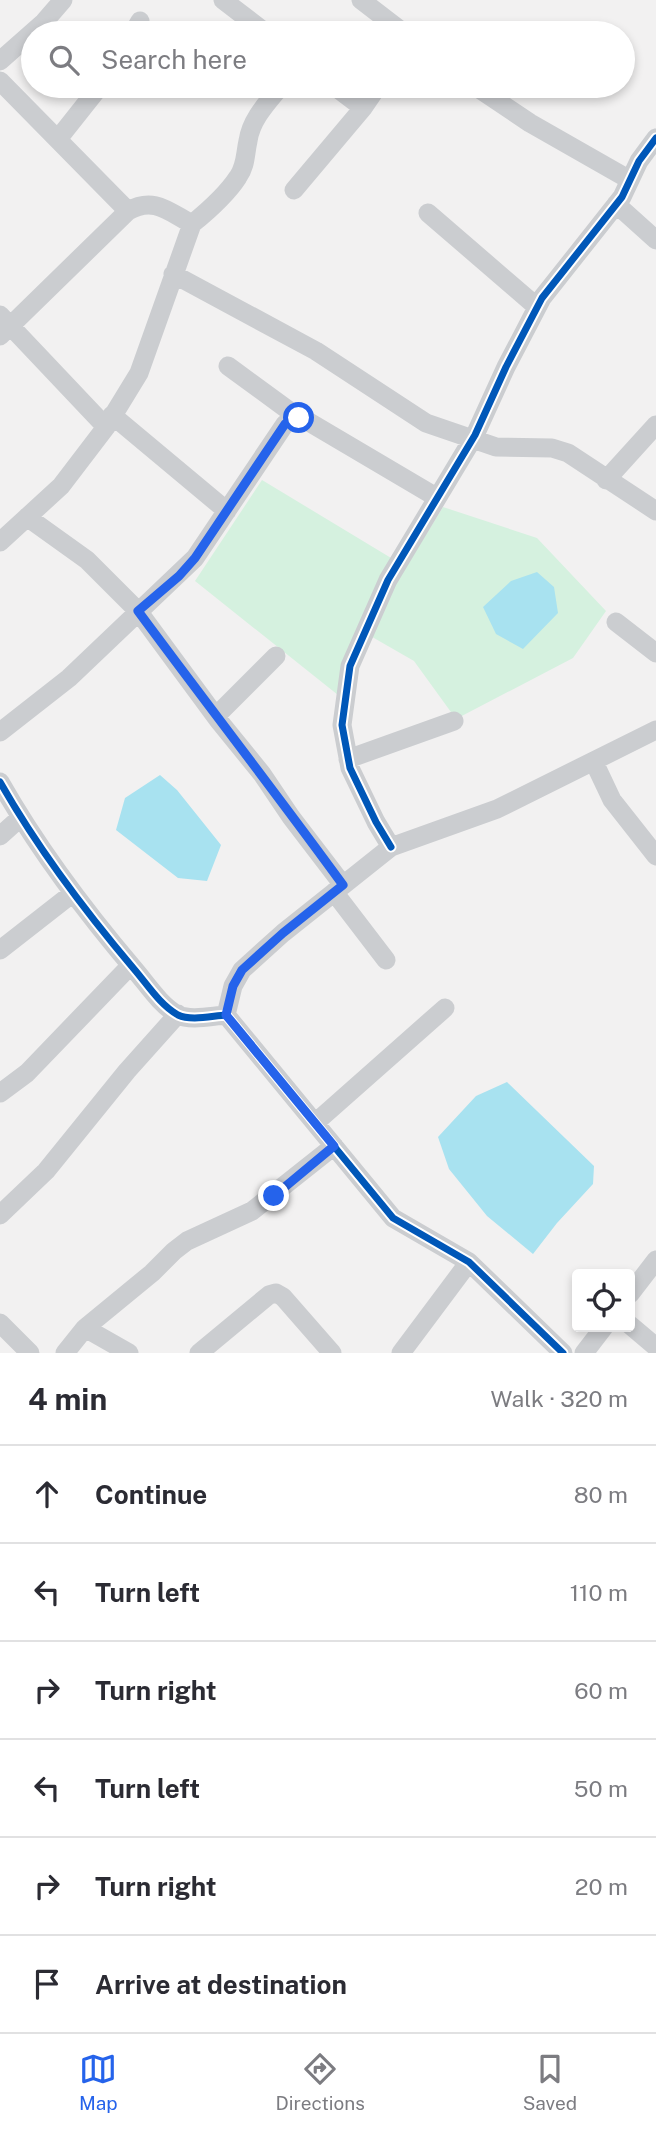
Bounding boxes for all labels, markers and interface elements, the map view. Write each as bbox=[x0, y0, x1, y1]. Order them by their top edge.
search box bbox=[21, 21, 635, 98]
icon: search bbox=[45, 41, 83, 79]
text: Search here bbox=[101, 44, 247, 75]
route start bbox=[283, 402, 314, 433]
route end bbox=[258, 1180, 289, 1211]
map controls bbox=[572, 1269, 635, 1332]
button: locate bbox=[572, 1269, 635, 1332]
text: 4 min bbox=[28, 1381, 107, 1417]
text: Walk · 320 m bbox=[491, 1385, 628, 1412]
icon: ahead bbox=[28, 1475, 66, 1513]
text: Continue bbox=[95, 1479, 207, 1510]
text: 80 m bbox=[574, 1481, 628, 1508]
icon: left bbox=[28, 1573, 66, 1611]
text: Turn left bbox=[95, 1577, 200, 1608]
text: 110 m bbox=[570, 1579, 628, 1606]
icon: right bbox=[28, 1671, 66, 1709]
text: Turn right bbox=[95, 1675, 217, 1706]
text: 60 m bbox=[574, 1677, 628, 1704]
icon: left bbox=[28, 1769, 66, 1807]
text: Turn left bbox=[95, 1773, 200, 1804]
text: 50 m bbox=[574, 1775, 628, 1802]
icon: right bbox=[28, 1867, 66, 1905]
text: Turn right bbox=[95, 1871, 217, 1902]
text: 20 m bbox=[575, 1873, 628, 1900]
icon: arrive bbox=[28, 1965, 66, 2003]
text: Arrive at destination bbox=[95, 1969, 347, 2000]
tab: Map bbox=[79, 2050, 118, 2114]
tab: Directions bbox=[276, 2050, 365, 2114]
tab: Saved bbox=[523, 2050, 577, 2114]

